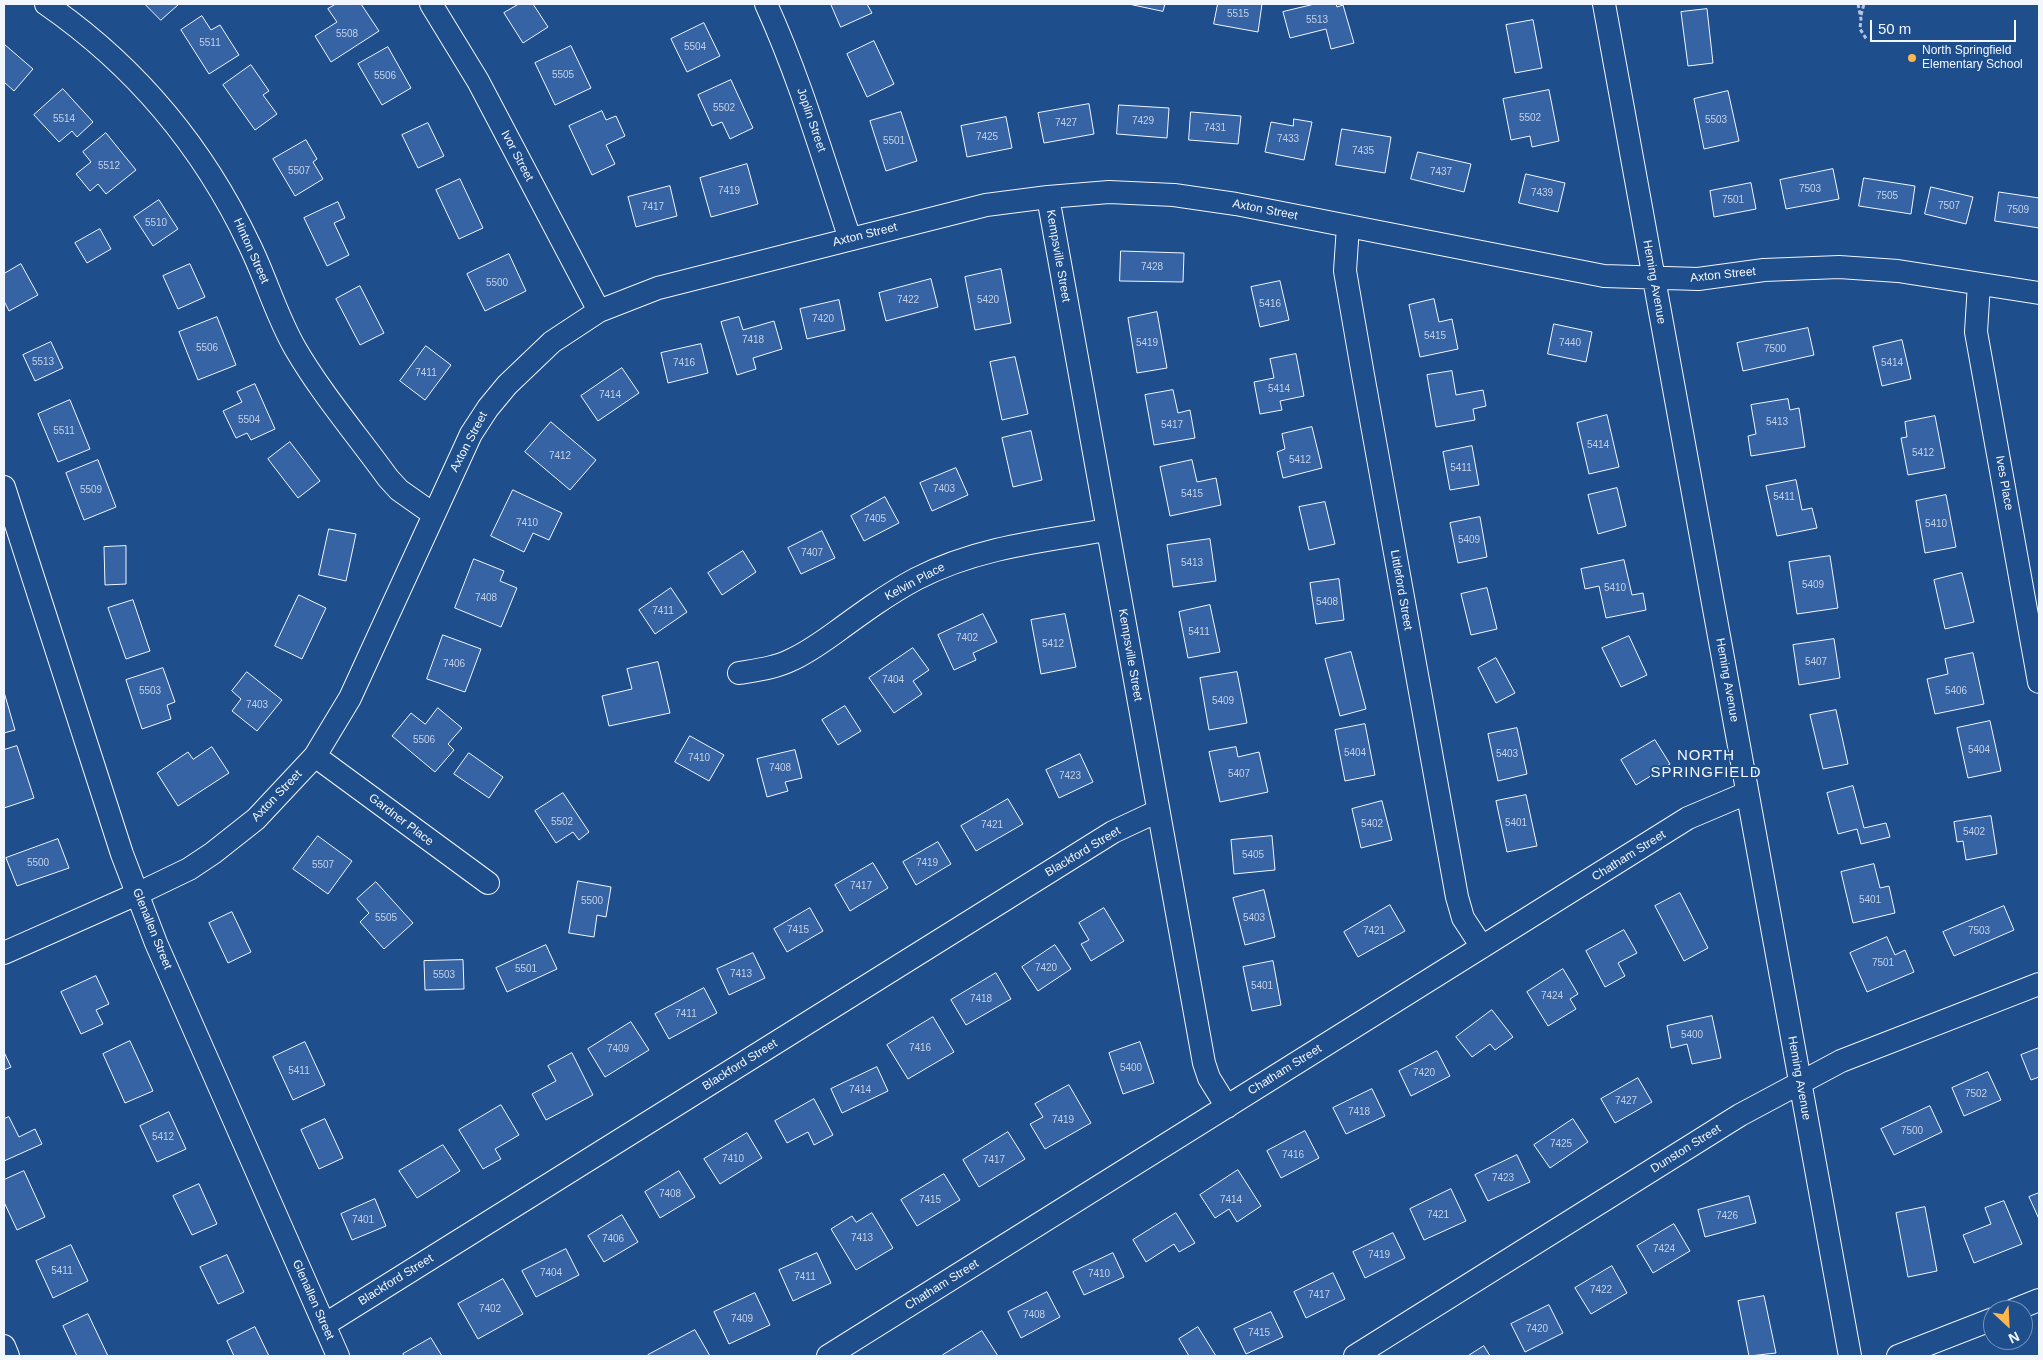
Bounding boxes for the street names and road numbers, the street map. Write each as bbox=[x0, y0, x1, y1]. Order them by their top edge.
street label: Joplin Street bbox=[793, 86, 829, 154]
street label: Ivor Street bbox=[498, 128, 536, 184]
street label: Axton Street bbox=[1231, 197, 1299, 223]
street label: Kempsville Street bbox=[1043, 209, 1073, 303]
street label: Hinton Street bbox=[230, 216, 272, 286]
street label: Axton Street bbox=[831, 220, 899, 250]
street label: Heming Avenue bbox=[1640, 239, 1668, 325]
street label: Axton Street bbox=[1689, 264, 1757, 286]
street label: Axton Street bbox=[447, 409, 491, 475]
street label: Ives Place bbox=[1992, 454, 2016, 512]
street label: Littleford Street bbox=[1387, 549, 1415, 631]
street label: Kelvin Place bbox=[882, 560, 948, 604]
street label: Kempsville Street bbox=[1115, 608, 1145, 702]
street label: Heming Avenue bbox=[1713, 637, 1741, 723]
street label: Axton Street bbox=[249, 767, 305, 825]
street label: Gardner Place bbox=[366, 791, 436, 849]
street label: Blackford Street bbox=[1043, 824, 1123, 880]
street label: Chatham Street bbox=[1590, 828, 1668, 884]
street label: Glenallen Street bbox=[129, 886, 175, 972]
street label: Heming Avenue bbox=[1785, 1035, 1813, 1121]
street label: Blackford Street bbox=[700, 1036, 780, 1094]
street label: Chatham Street bbox=[1246, 1042, 1324, 1098]
street label: Dunston Street bbox=[1648, 1122, 1724, 1176]
street label: Blackford Street bbox=[356, 1251, 436, 1309]
street label: Chatham Street bbox=[903, 1257, 981, 1313]
street label: Glenallen Street bbox=[289, 1258, 337, 1342]

